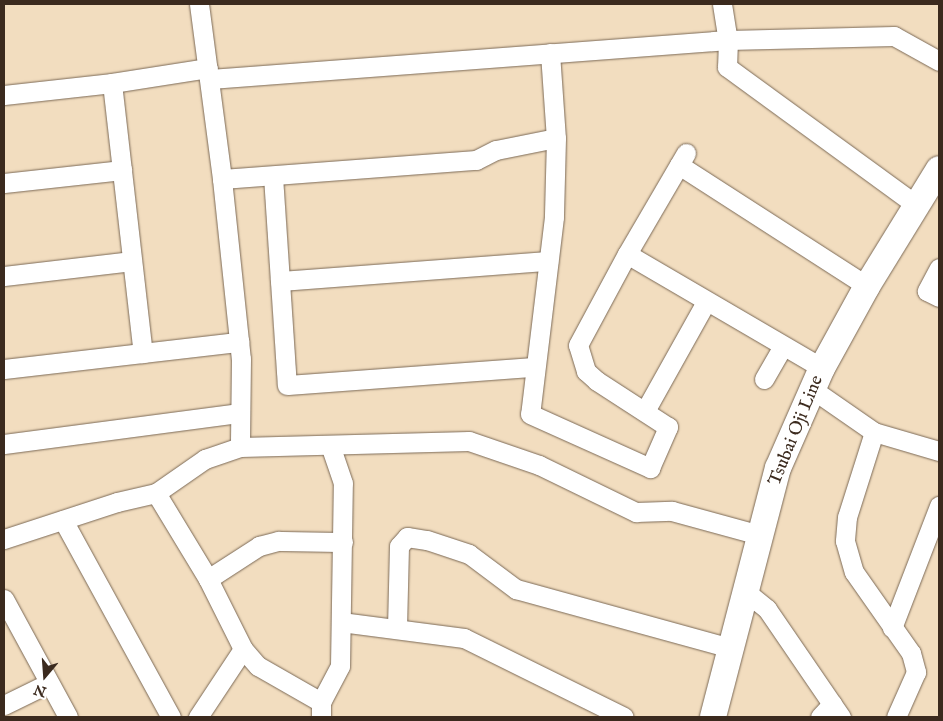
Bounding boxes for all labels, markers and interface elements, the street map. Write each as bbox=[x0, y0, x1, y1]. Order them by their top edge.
street label: Tsubai Oji Line bbox=[765, 373, 829, 489]
north arrow bbox=[20, 651, 70, 701]
text: N bbox=[32, 680, 49, 701]

